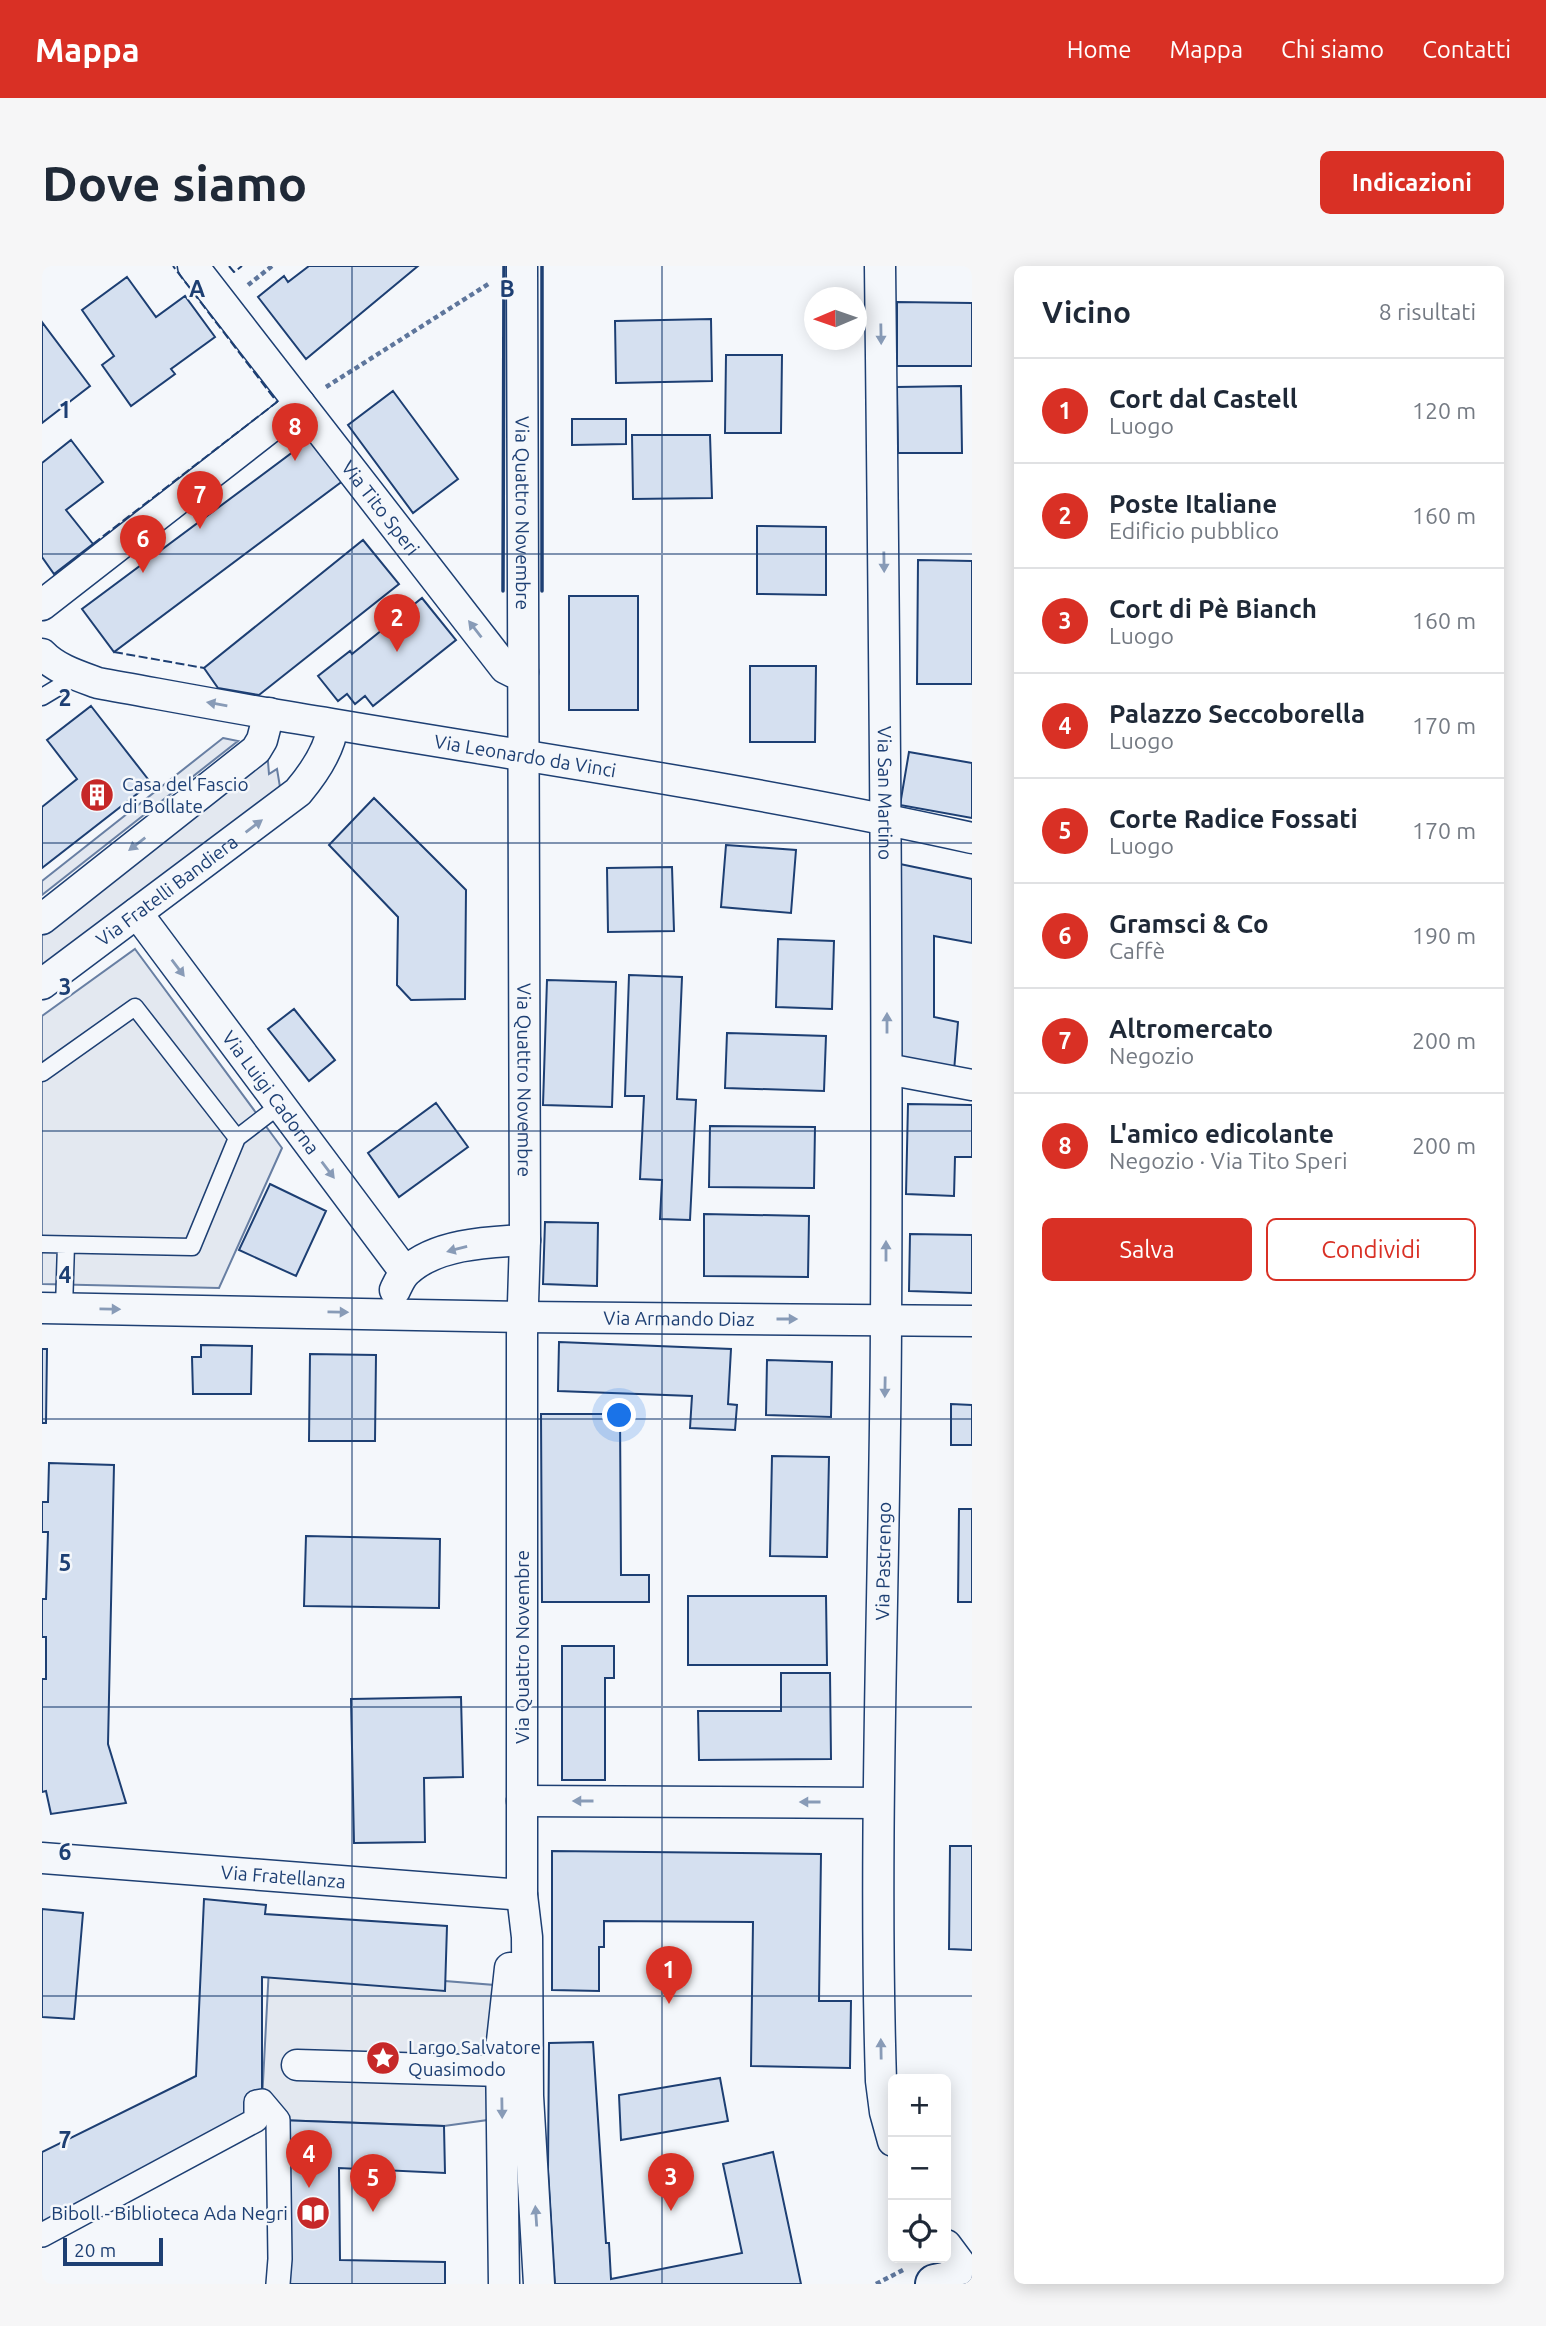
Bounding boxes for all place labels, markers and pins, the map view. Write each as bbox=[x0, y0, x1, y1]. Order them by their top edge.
pin: 8 bbox=[272, 403, 318, 461]
pin: 7 bbox=[177, 471, 223, 529]
pin: 6 bbox=[120, 515, 166, 573]
pin: 2 bbox=[374, 594, 420, 652]
place label: Casa del Fascio di Bollate bbox=[122, 773, 249, 817]
building icon: Casa del Fascio di Bollate bbox=[78, 776, 116, 814]
pin: 1 bbox=[646, 1946, 692, 2004]
place label: Largo Salvatore Quasimodo bbox=[408, 2036, 541, 2080]
place icon: Largo Salvatore Quasimodo bbox=[364, 2039, 402, 2077]
pin: 4 bbox=[286, 2130, 332, 2188]
pin: 3 bbox=[648, 2153, 694, 2211]
pin: 5 bbox=[350, 2154, 396, 2212]
library icon: Biboll - Biblioteca Ada Negri bbox=[294, 2194, 332, 2232]
place label: Biboll - Biblioteca Ada Negri bbox=[51, 2202, 288, 2224]

